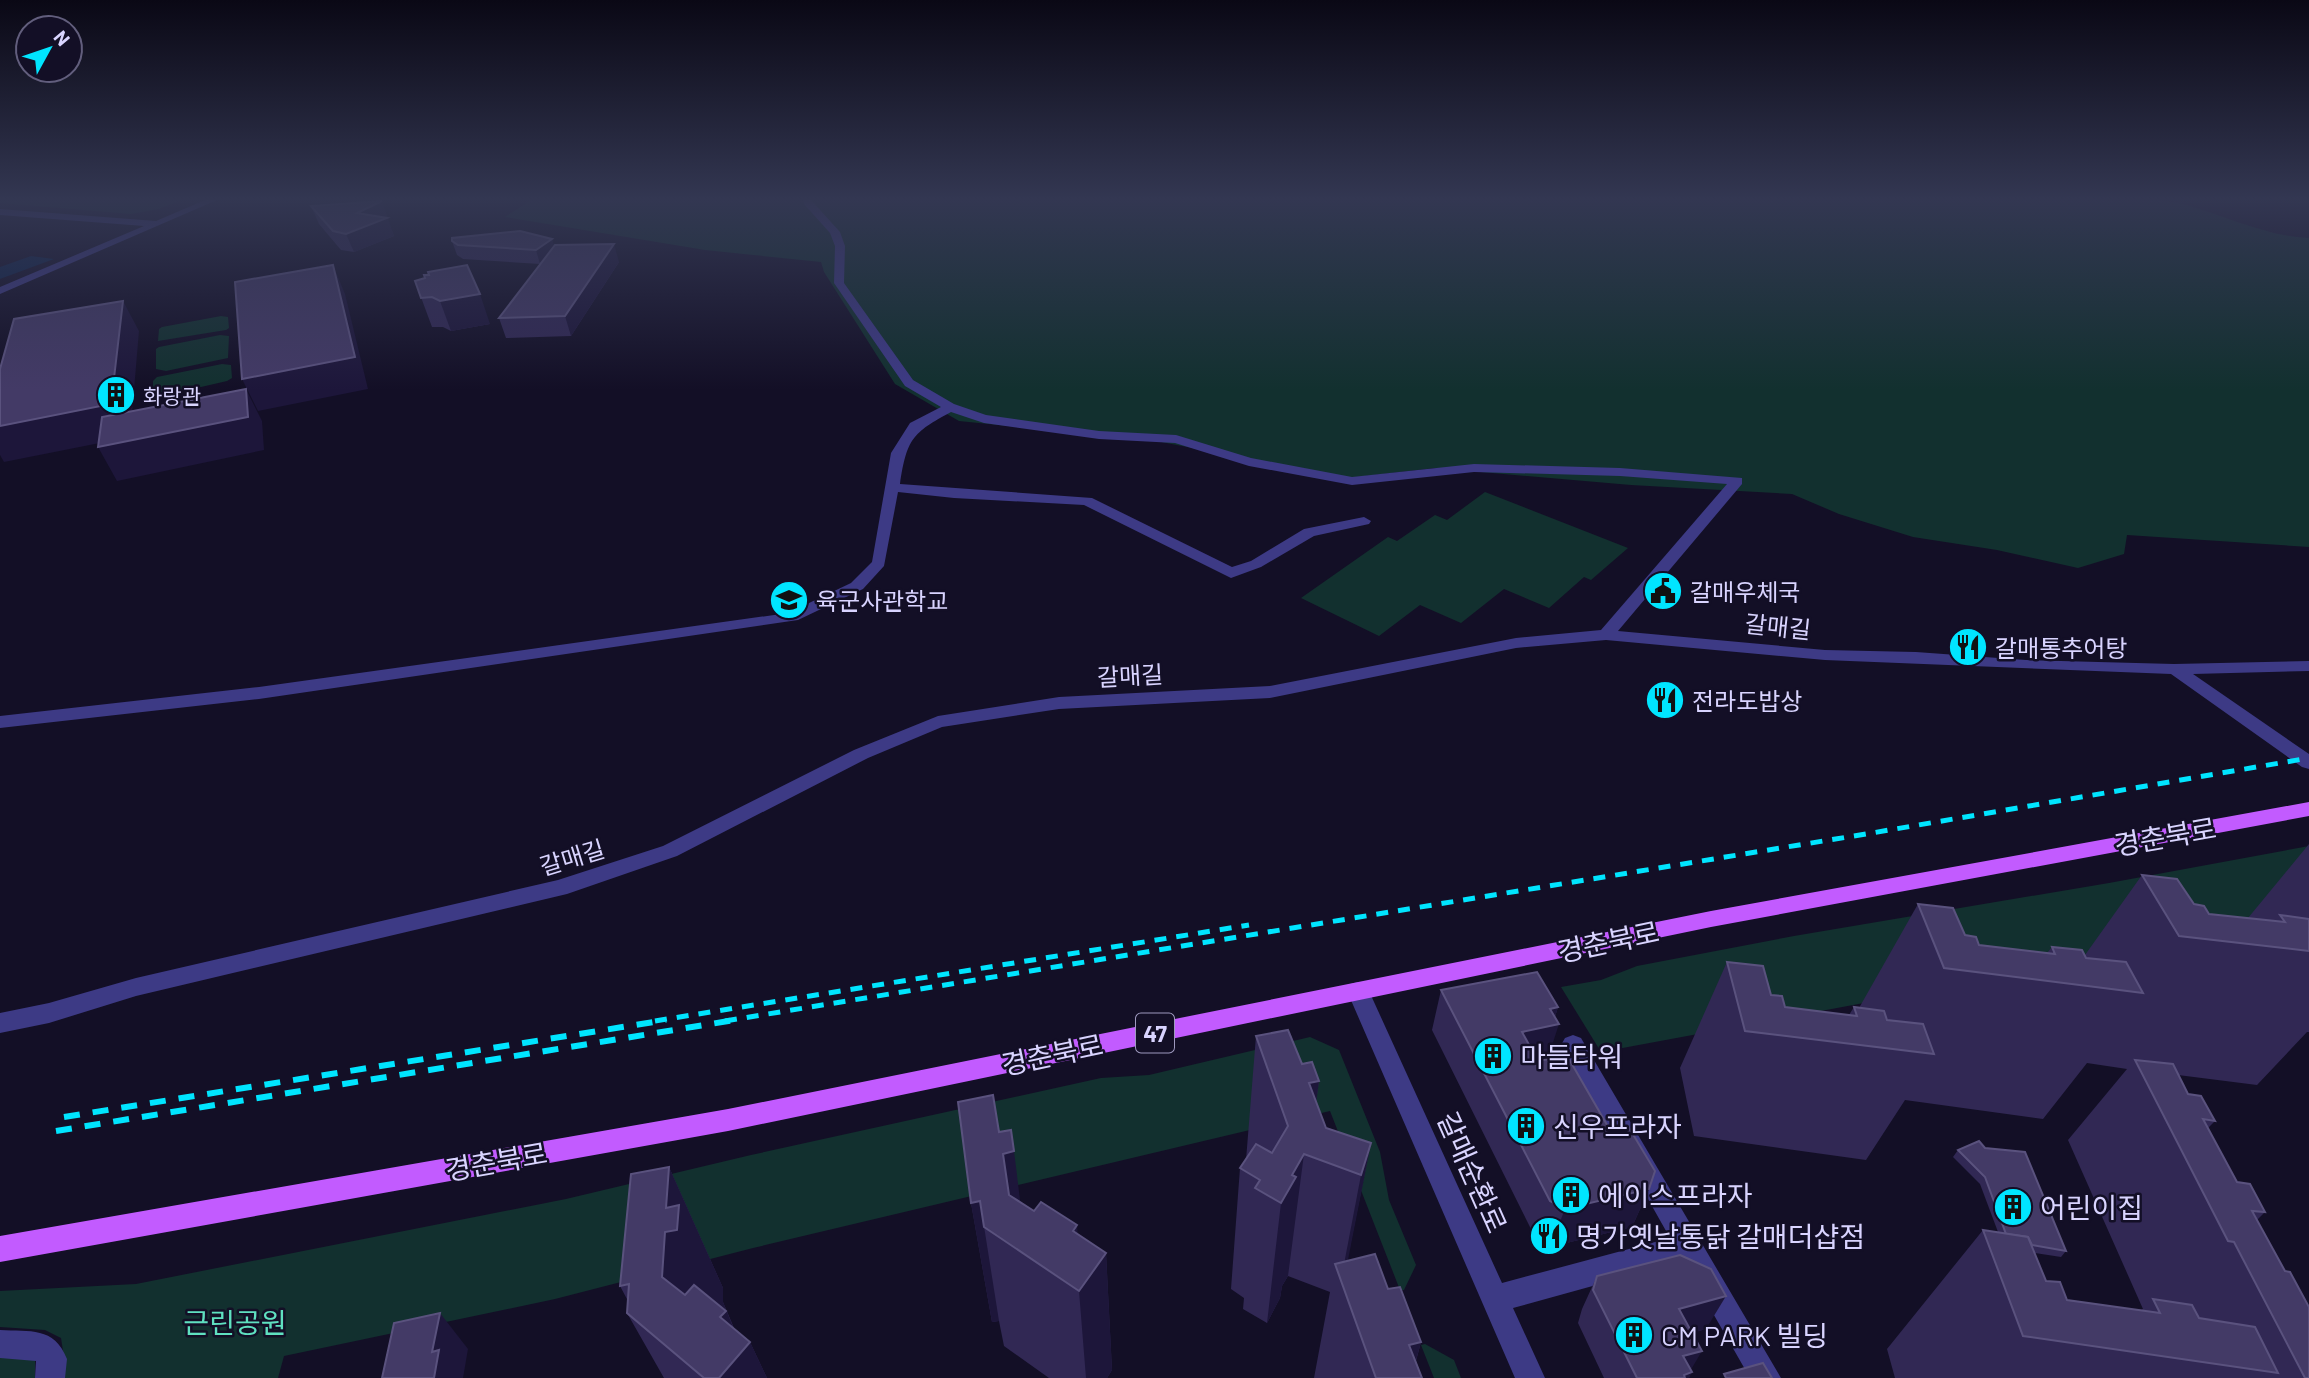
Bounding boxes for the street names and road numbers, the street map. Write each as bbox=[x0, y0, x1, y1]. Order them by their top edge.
street label: 갈매길 bbox=[1744, 608, 1812, 644]
street label: 갈매길 bbox=[1096, 659, 1164, 691]
street label: 경춘북로 bbox=[2111, 810, 2219, 862]
street label: 갈매길 bbox=[536, 833, 608, 881]
street label: 경춘북로 bbox=[1554, 914, 1662, 968]
road number: 47 bbox=[1136, 1014, 1174, 1052]
street label: 경춘북로 bbox=[998, 1027, 1106, 1081]
street label: 갈매순환로 bbox=[1431, 1106, 1515, 1238]
street label: 경춘북로 bbox=[442, 1135, 550, 1187]

